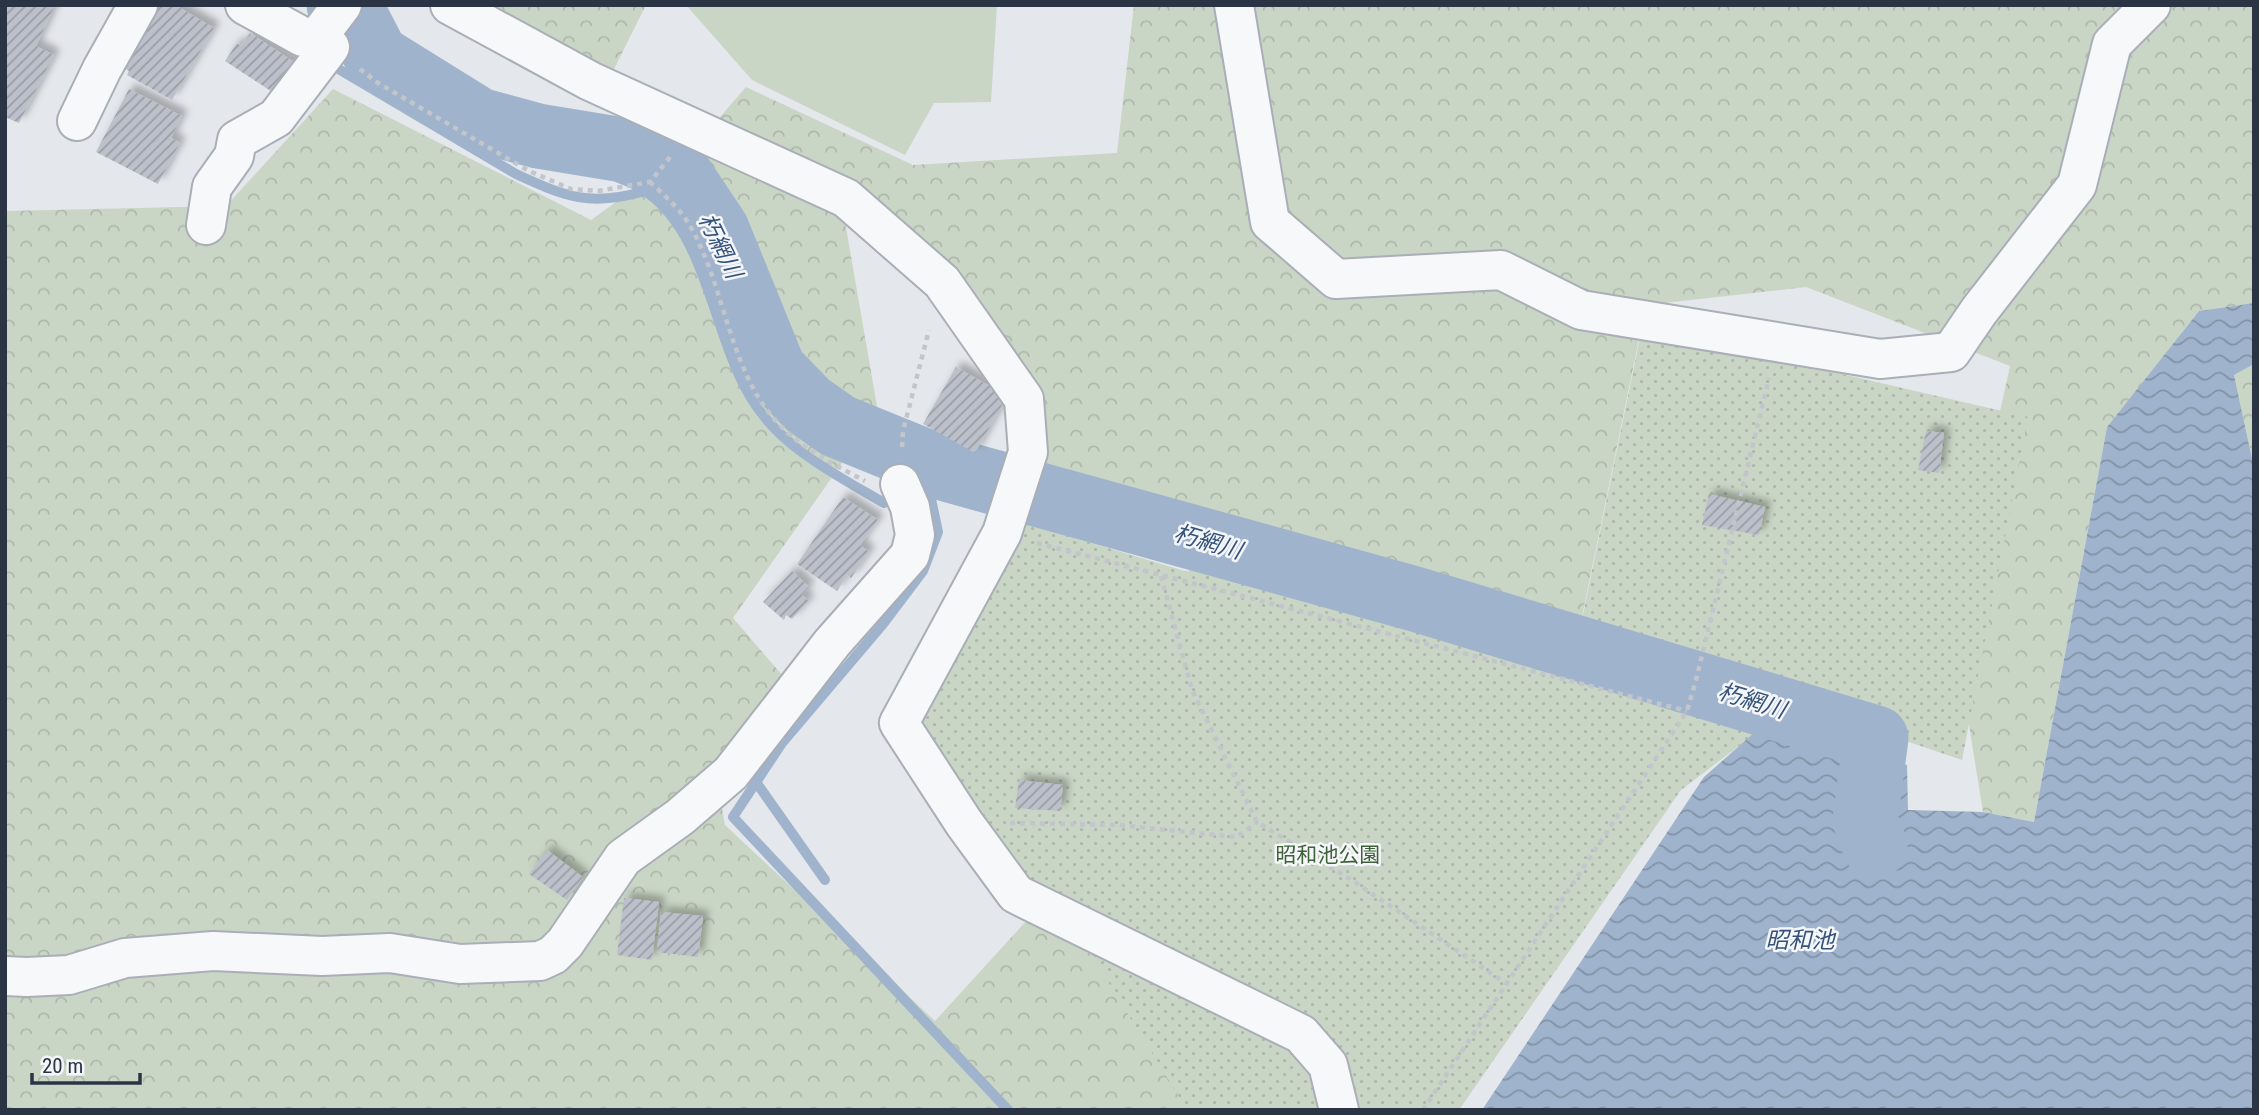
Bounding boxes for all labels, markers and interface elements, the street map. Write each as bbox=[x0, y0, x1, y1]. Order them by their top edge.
water label: 朽網川 bbox=[693, 209, 749, 286]
water label: 朽網川 bbox=[1171, 520, 1248, 565]
water label: 朽網川 bbox=[1715, 678, 1792, 725]
park label: 昭和池公園 bbox=[1276, 843, 1381, 867]
water label: 昭和池 bbox=[1766, 927, 1837, 954]
scale bar bbox=[32, 1042, 140, 1086]
text: 20 m bbox=[42, 1054, 83, 1078]

